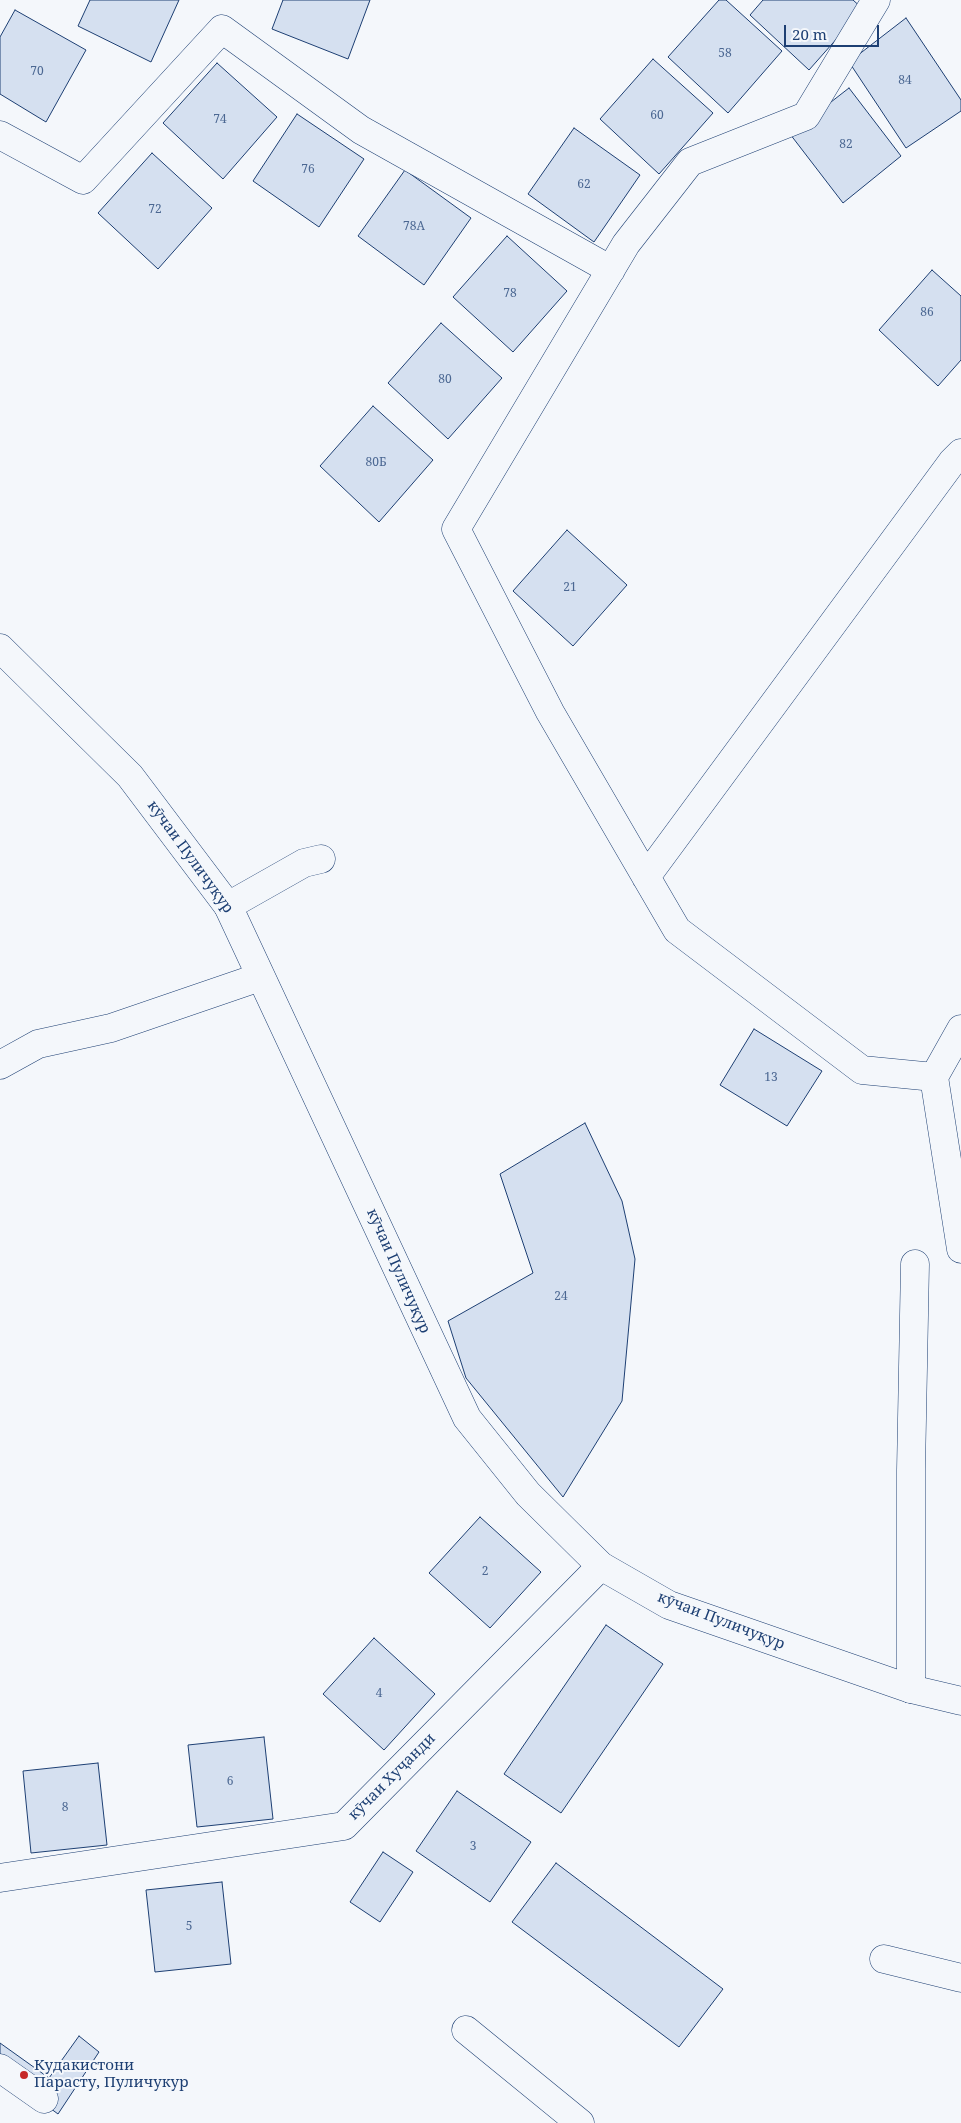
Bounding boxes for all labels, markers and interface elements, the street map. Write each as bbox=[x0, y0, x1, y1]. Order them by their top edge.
scale bar bbox=[786, 15, 881, 47]
text: 20 m bbox=[792, 24, 827, 44]
house number: 58 bbox=[718, 47, 732, 61]
house number: 70 bbox=[30, 65, 44, 79]
house number: 84 bbox=[898, 74, 912, 88]
house number: 60 bbox=[650, 109, 664, 123]
house number: 74 bbox=[213, 113, 227, 127]
house number: 82 bbox=[839, 138, 853, 152]
house number: 76 bbox=[301, 163, 315, 177]
house number: 62 bbox=[577, 178, 591, 192]
house number: 72 bbox=[148, 203, 162, 217]
house number: 78А bbox=[403, 220, 425, 234]
house number: 78 bbox=[503, 287, 517, 301]
house number: 86 bbox=[920, 306, 934, 320]
house number: 80 bbox=[438, 373, 452, 387]
house number: 80Б bbox=[366, 456, 386, 470]
house number: 21 bbox=[563, 581, 577, 595]
street label: кӯчаи Пуличуқур bbox=[143, 797, 237, 917]
house number: 13 bbox=[764, 1071, 778, 1085]
street label: кӯчаи Пуличуқур bbox=[362, 1206, 434, 1336]
house number: 24 bbox=[554, 1290, 568, 1304]
house number: 2 bbox=[482, 1565, 488, 1579]
street label: кӯчаи Пуличуқур bbox=[655, 1588, 787, 1654]
house number: 4 bbox=[376, 1687, 382, 1701]
street label: кӯчаи Хуҷанди bbox=[345, 1730, 439, 1824]
house number: 6 bbox=[227, 1775, 233, 1789]
house number: 8 bbox=[62, 1801, 68, 1815]
house number: 3 bbox=[470, 1840, 476, 1854]
house number: 5 bbox=[186, 1920, 192, 1934]
place label: Кудакистони Парасту, Пуличукур bbox=[34, 2057, 189, 2092]
marker: Кудакистони Парасту, Пуличукур bbox=[18, 2069, 30, 2081]

